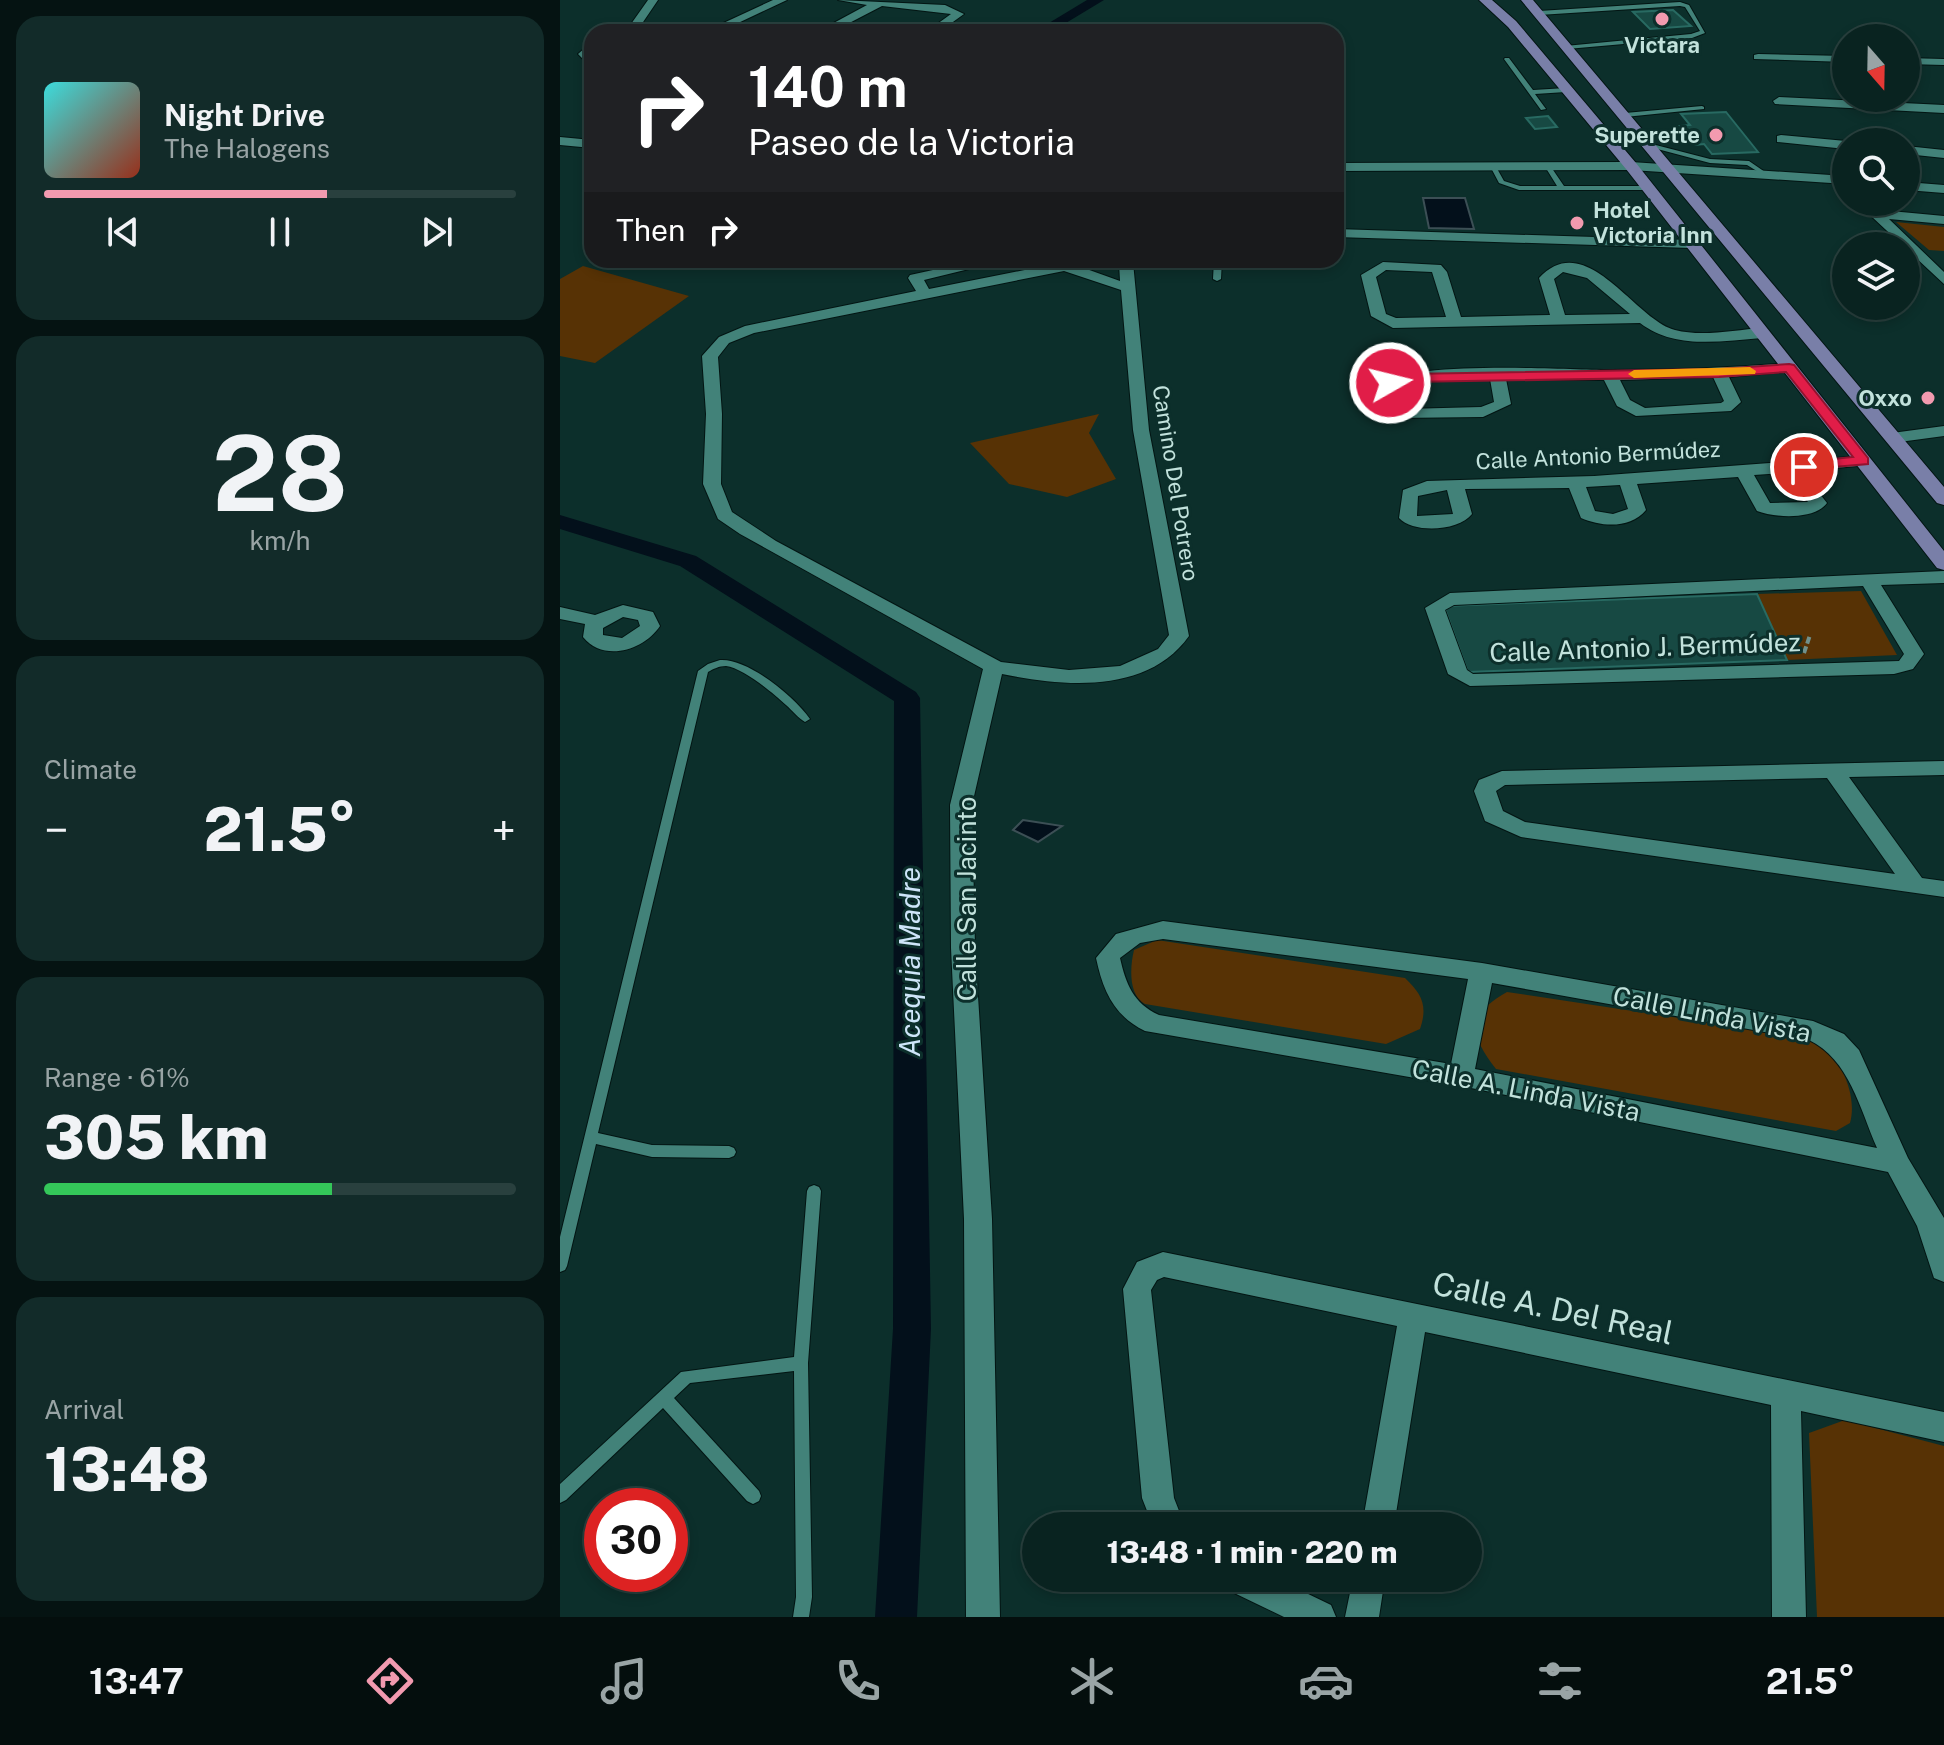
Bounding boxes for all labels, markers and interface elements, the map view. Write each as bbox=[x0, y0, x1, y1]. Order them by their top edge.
marker: Victara bbox=[1653, 10, 1671, 28]
north arrow bbox=[1832, 24, 1920, 112]
map controls bbox=[1832, 24, 1920, 320]
place label: Victara bbox=[1624, 32, 1700, 58]
text: 140 m bbox=[748, 54, 908, 120]
icon: right bbox=[616, 56, 720, 160]
text: Night Drive bbox=[164, 97, 325, 133]
text: Paseo de la Victoria bbox=[748, 121, 1075, 163]
place label: Superette bbox=[1594, 122, 1700, 148]
marker: Superette bbox=[1707, 126, 1725, 144]
button: search bbox=[1832, 128, 1920, 216]
text: The Halogens bbox=[164, 133, 330, 164]
place label: Hotel Victoria Inn bbox=[1593, 197, 1713, 248]
icon: right bbox=[701, 208, 745, 252]
icon: previous bbox=[101, 210, 145, 254]
icon: pause bbox=[258, 210, 302, 254]
icon: next bbox=[415, 210, 459, 254]
text: Then bbox=[616, 212, 685, 248]
marker: Hotel Victoria Inn bbox=[1568, 214, 1586, 232]
button: layers bbox=[1832, 232, 1920, 320]
position arrow bbox=[1348, 341, 1432, 425]
street label: Camino Del Potrero bbox=[1148, 383, 1204, 583]
place label: Oxxo bbox=[1858, 385, 1912, 411]
marker: Oxxo bbox=[1919, 389, 1937, 407]
text: 28 bbox=[212, 412, 348, 534]
pin bbox=[1770, 433, 1838, 501]
street label: Calle Antonio Bermúdez bbox=[1475, 436, 1721, 474]
icon: arrive bbox=[1782, 445, 1826, 489]
text: km/h bbox=[249, 525, 311, 556]
street label: Calle Antonio J. Bermúdez bbox=[1489, 626, 1801, 668]
text: Climate bbox=[44, 754, 137, 785]
text: 21.5° bbox=[204, 794, 357, 865]
street label: Calle San Jacinto bbox=[951, 797, 982, 1001]
text: − bbox=[44, 804, 68, 856]
text: + bbox=[492, 804, 516, 856]
water label: Acequia Madre bbox=[893, 867, 926, 1057]
street label: Calle Linda Vista bbox=[1610, 980, 1814, 1048]
street label: Calle A. Linda Vista bbox=[1409, 1053, 1643, 1127]
text: Range · 61% bbox=[44, 1062, 190, 1093]
text: 305 km bbox=[44, 1102, 269, 1173]
street label: Calle A. Del Real bbox=[1429, 1264, 1677, 1352]
text: Arrival bbox=[44, 1394, 124, 1425]
text: 13:48 bbox=[44, 1434, 209, 1505]
speed limit sign: 30 bbox=[584, 1488, 688, 1592]
text: 13:48 · 1 min · 220 m bbox=[1106, 1534, 1398, 1570]
icon: directions bbox=[362, 1653, 418, 1709]
icon: music bbox=[596, 1653, 652, 1709]
icon: phone bbox=[830, 1653, 886, 1709]
icon: climate bbox=[1064, 1653, 1120, 1709]
icon: car bbox=[1298, 1653, 1354, 1709]
icon: filters bbox=[1532, 1653, 1588, 1709]
text: 13:47 bbox=[89, 1660, 184, 1702]
text: 21.5° bbox=[1766, 1660, 1855, 1702]

